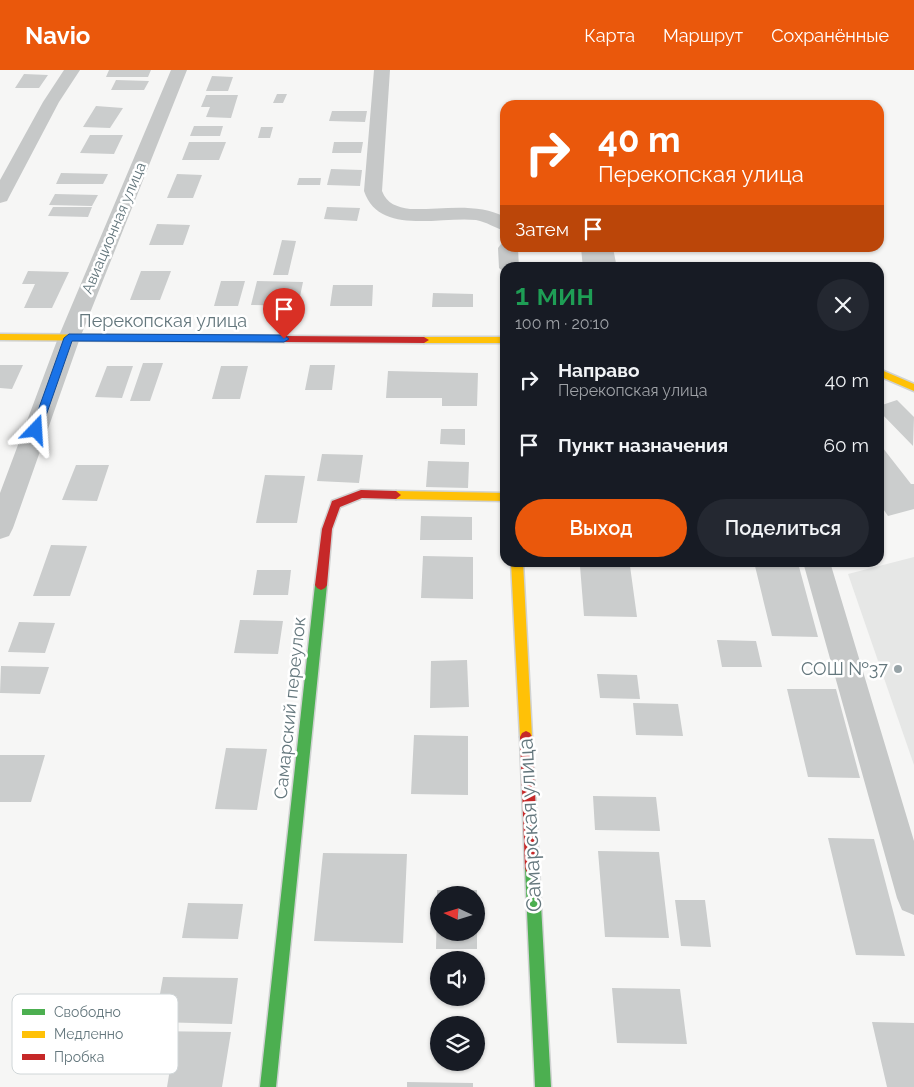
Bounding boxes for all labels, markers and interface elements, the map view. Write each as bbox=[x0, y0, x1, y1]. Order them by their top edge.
text: Navio bbox=[25, 21, 90, 50]
text: Карта bbox=[584, 25, 635, 46]
text: Маршрут bbox=[663, 25, 743, 46]
text: Сохранённые bbox=[771, 25, 889, 46]
text: 40 m bbox=[598, 119, 680, 160]
icon: right bbox=[515, 120, 580, 185]
street label: Авиационная улица bbox=[78, 160, 150, 296]
text: Перекопская улица bbox=[598, 161, 804, 187]
icon: arrive bbox=[579, 215, 607, 243]
text: Затем bbox=[515, 218, 569, 240]
text: 1 мин bbox=[515, 277, 594, 312]
button: close bbox=[817, 279, 869, 331]
pin bbox=[263, 288, 305, 339]
icon: arrive bbox=[270, 295, 298, 323]
street label: Перекопская улица bbox=[79, 310, 247, 331]
text: 100 m · 20:10 bbox=[515, 314, 609, 333]
text: Направо bbox=[558, 359, 639, 381]
icon: right bbox=[515, 366, 543, 394]
text: 40 m bbox=[825, 369, 869, 391]
text: Перекопская улица bbox=[558, 381, 708, 400]
position arrow bbox=[9, 403, 61, 455]
icon: arrive bbox=[515, 431, 543, 459]
text: Пункт назначения bbox=[558, 434, 728, 456]
text: 60 m bbox=[824, 434, 869, 456]
button: Выход bbox=[515, 499, 687, 557]
button: Поделиться bbox=[697, 499, 869, 557]
street label: Самарский переулок bbox=[269, 616, 310, 800]
place label: СОШ №37 bbox=[801, 658, 888, 679]
marker: СОШ №37 bbox=[892, 663, 904, 675]
street label: Самарская улица bbox=[512, 738, 547, 913]
north arrow bbox=[430, 886, 485, 941]
map controls bbox=[430, 886, 485, 1071]
button: sound bbox=[430, 951, 485, 1006]
legend bbox=[12, 994, 178, 1074]
text: Свободно bbox=[54, 1004, 121, 1020]
button: layers bbox=[430, 1016, 485, 1071]
text: Медленно bbox=[54, 1026, 123, 1042]
text: Пробка bbox=[54, 1049, 104, 1065]

